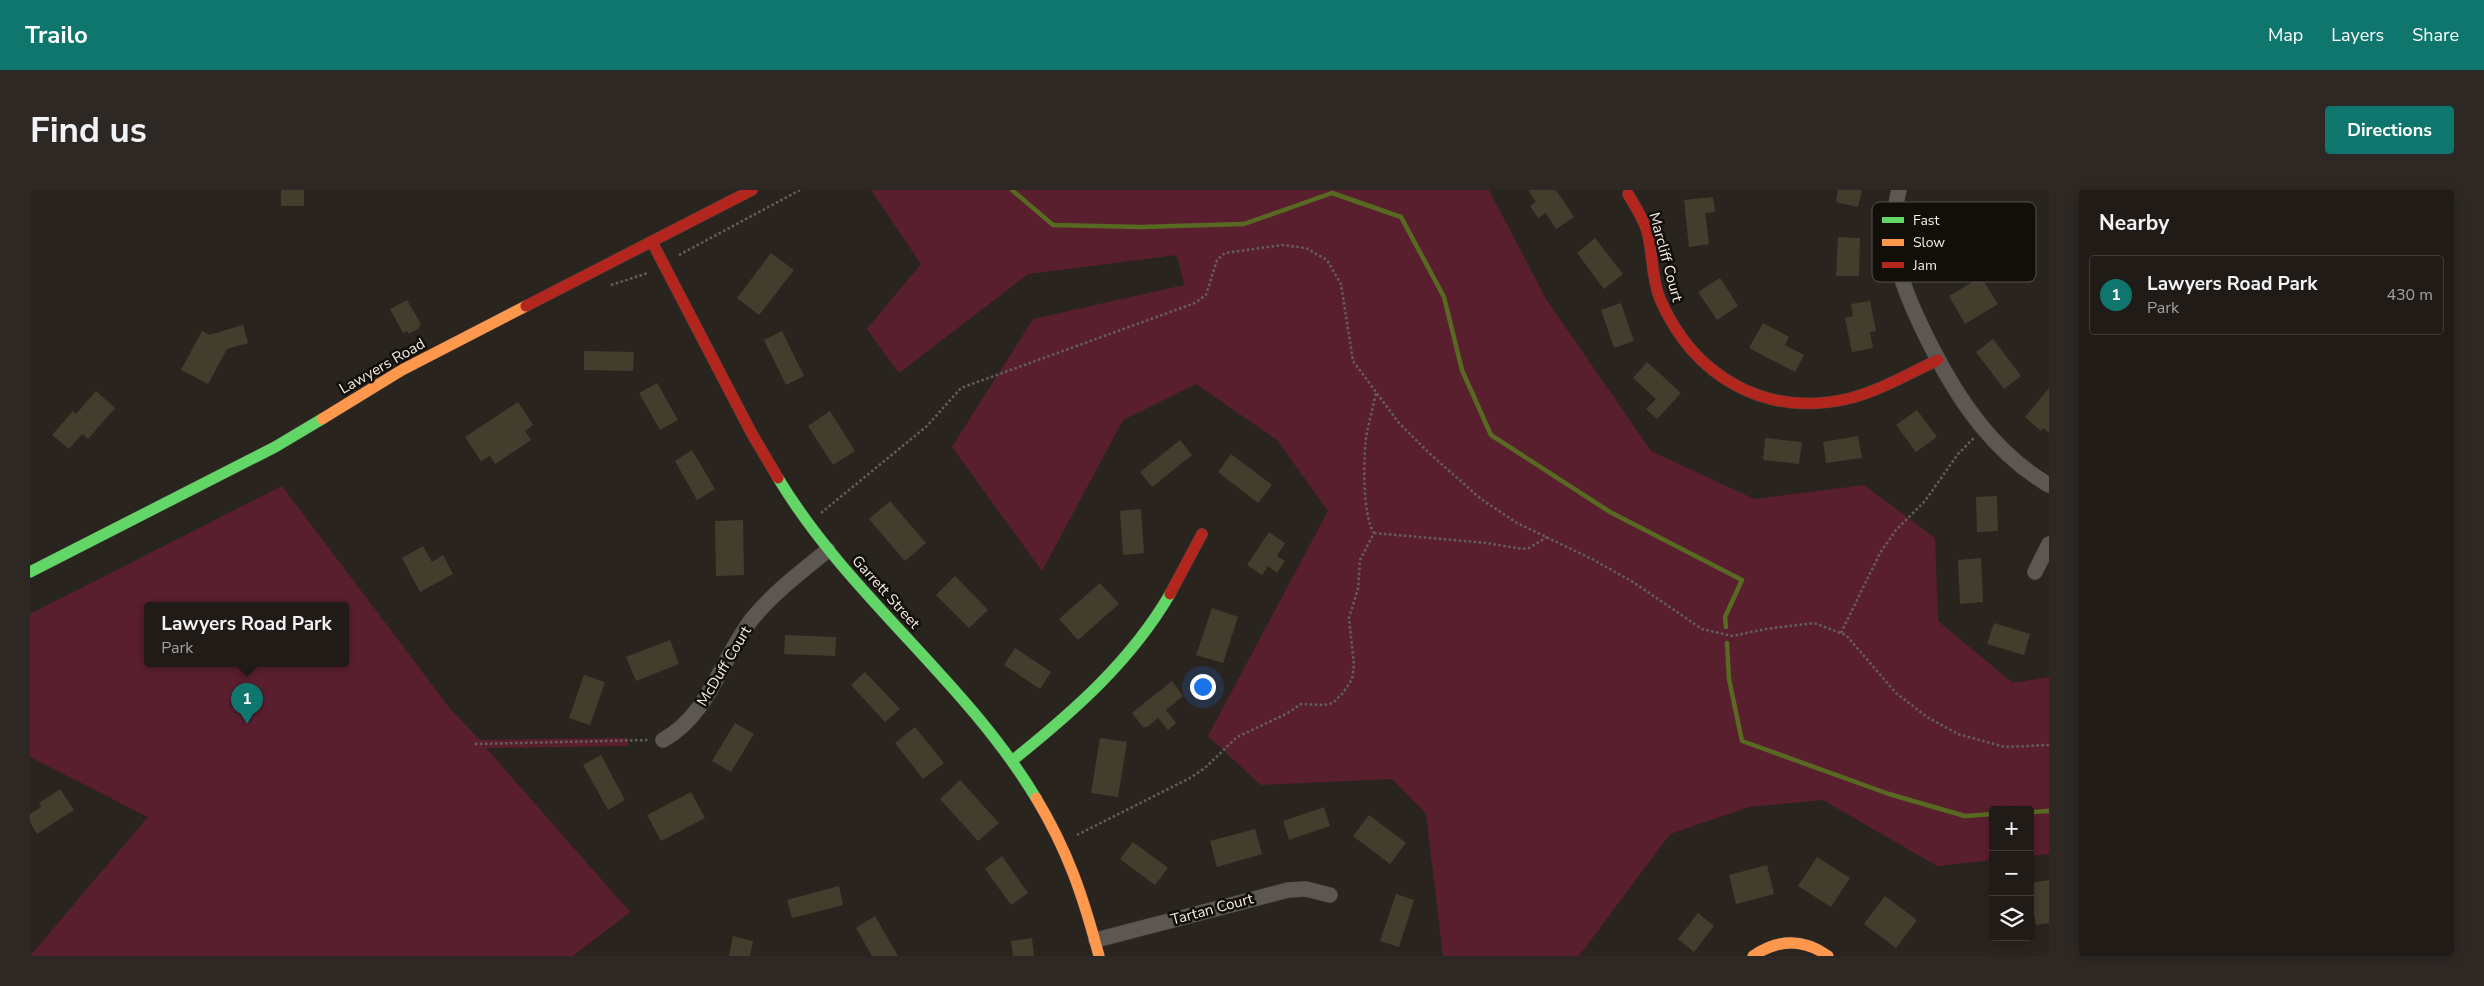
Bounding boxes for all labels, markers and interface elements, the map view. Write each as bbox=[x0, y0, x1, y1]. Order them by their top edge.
text: Trailo bbox=[25, 19, 88, 51]
text: Map bbox=[2268, 23, 2303, 47]
text: Layers bbox=[2331, 23, 2384, 47]
text: Share bbox=[2412, 23, 2459, 47]
button: Directions bbox=[2325, 106, 2454, 154]
text: Find us bbox=[30, 107, 147, 154]
legend bbox=[1872, 202, 2036, 282]
text: Nearby bbox=[2099, 209, 2169, 237]
street label: Marcliff Court bbox=[1644, 210, 1688, 305]
text: Fast bbox=[1913, 211, 1939, 230]
text: Slow bbox=[1913, 233, 1945, 252]
text: Jam bbox=[1912, 256, 1937, 275]
text: Lawyers Road Park bbox=[2147, 271, 2317, 297]
text: 1 bbox=[2111, 284, 2121, 306]
text: 430 m bbox=[2386, 284, 2433, 306]
text: Park bbox=[2147, 297, 2179, 319]
street label: Lawyers Road bbox=[336, 333, 428, 399]
street label: Garrett Street bbox=[848, 551, 925, 634]
popup bbox=[144, 602, 349, 667]
text: Lawyers Road Park bbox=[161, 611, 332, 637]
street label: McDuff Court bbox=[692, 622, 756, 710]
text: Park bbox=[161, 637, 193, 659]
your location bbox=[1190, 674, 1216, 700]
pin: 1 bbox=[231, 683, 263, 724]
map controls bbox=[1989, 806, 2034, 941]
button: + bbox=[1989, 806, 2034, 851]
button: − bbox=[1989, 851, 2034, 896]
street label: Tartan Court bbox=[1169, 888, 1256, 930]
button: layers bbox=[1989, 896, 2034, 941]

